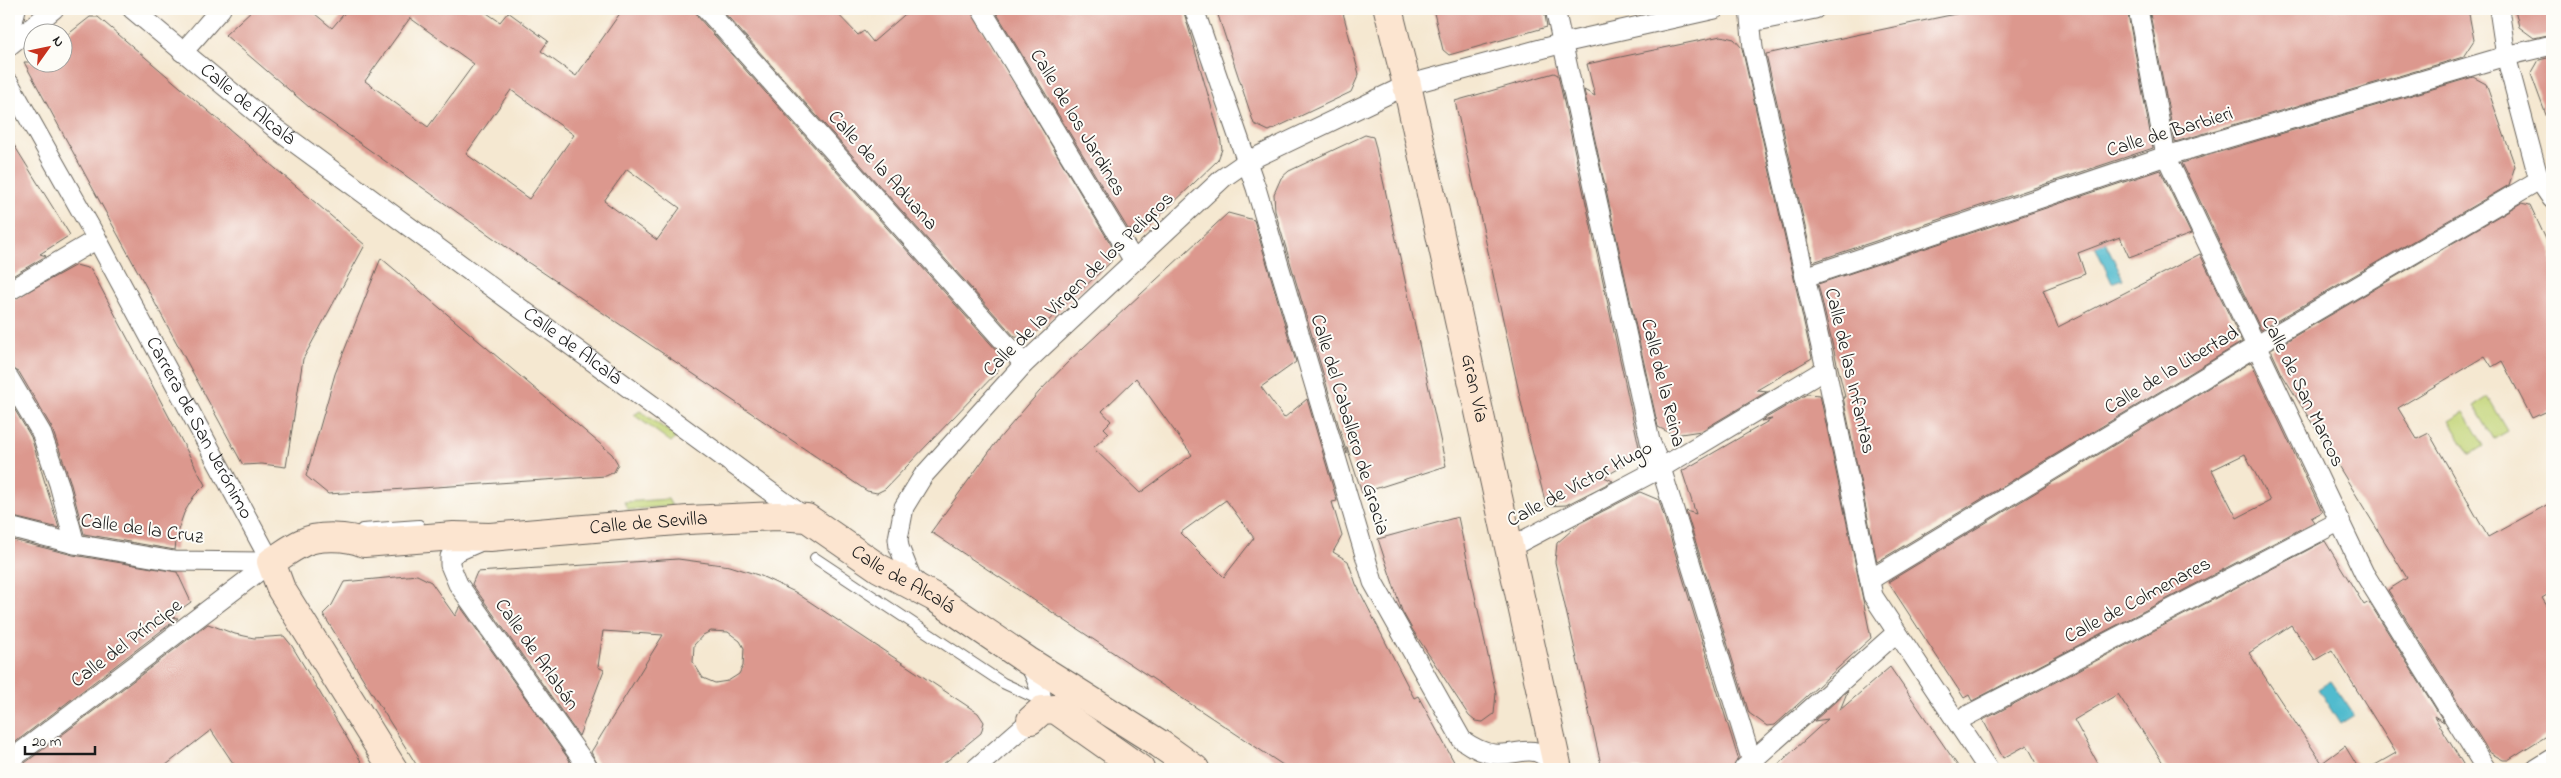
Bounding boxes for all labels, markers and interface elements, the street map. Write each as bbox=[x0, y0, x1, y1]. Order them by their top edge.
north arrow bbox=[22, 22, 72, 72]
text: N bbox=[46, 32, 69, 51]
street label: Calle de los Jardines bbox=[1022, 44, 1132, 202]
street label: Calle de Alcalá bbox=[193, 57, 301, 153]
street label: Calle de Barbieri bbox=[2103, 100, 2237, 166]
street label: Calle de la Aduana bbox=[820, 104, 944, 238]
street label: Calle de la Virgen de los Peligros bbox=[977, 186, 1182, 385]
street label: Calle de las Infantas bbox=[1816, 285, 1882, 457]
street label: Calle de Alcalá bbox=[517, 300, 628, 393]
street label: Calle del Caballero de Gracia bbox=[1302, 311, 1396, 539]
street label: Calle de San Marcos bbox=[2253, 312, 2351, 472]
street label: Calle de la Reina bbox=[1632, 316, 1692, 450]
street label: Calle de la Libertad bbox=[2099, 319, 2245, 423]
street label: Carrera de San Jerónimo bbox=[138, 332, 260, 525]
street label: Gran Vía bbox=[1452, 351, 1496, 425]
street label: Calle de Víctor Hugo bbox=[1502, 434, 1658, 537]
street label: Calle de Sevilla bbox=[588, 505, 708, 543]
street label: Calle de la Cruz bbox=[79, 507, 206, 553]
street label: Calle de Alcalá bbox=[845, 538, 961, 622]
street label: Calle de Colmenares bbox=[2060, 550, 2216, 652]
street label: Calle del Príncipe bbox=[65, 592, 189, 696]
street label: Calle de Arlabán bbox=[487, 593, 585, 717]
scale bar bbox=[25, 723, 95, 755]
text: 20 m bbox=[32, 731, 62, 753]

